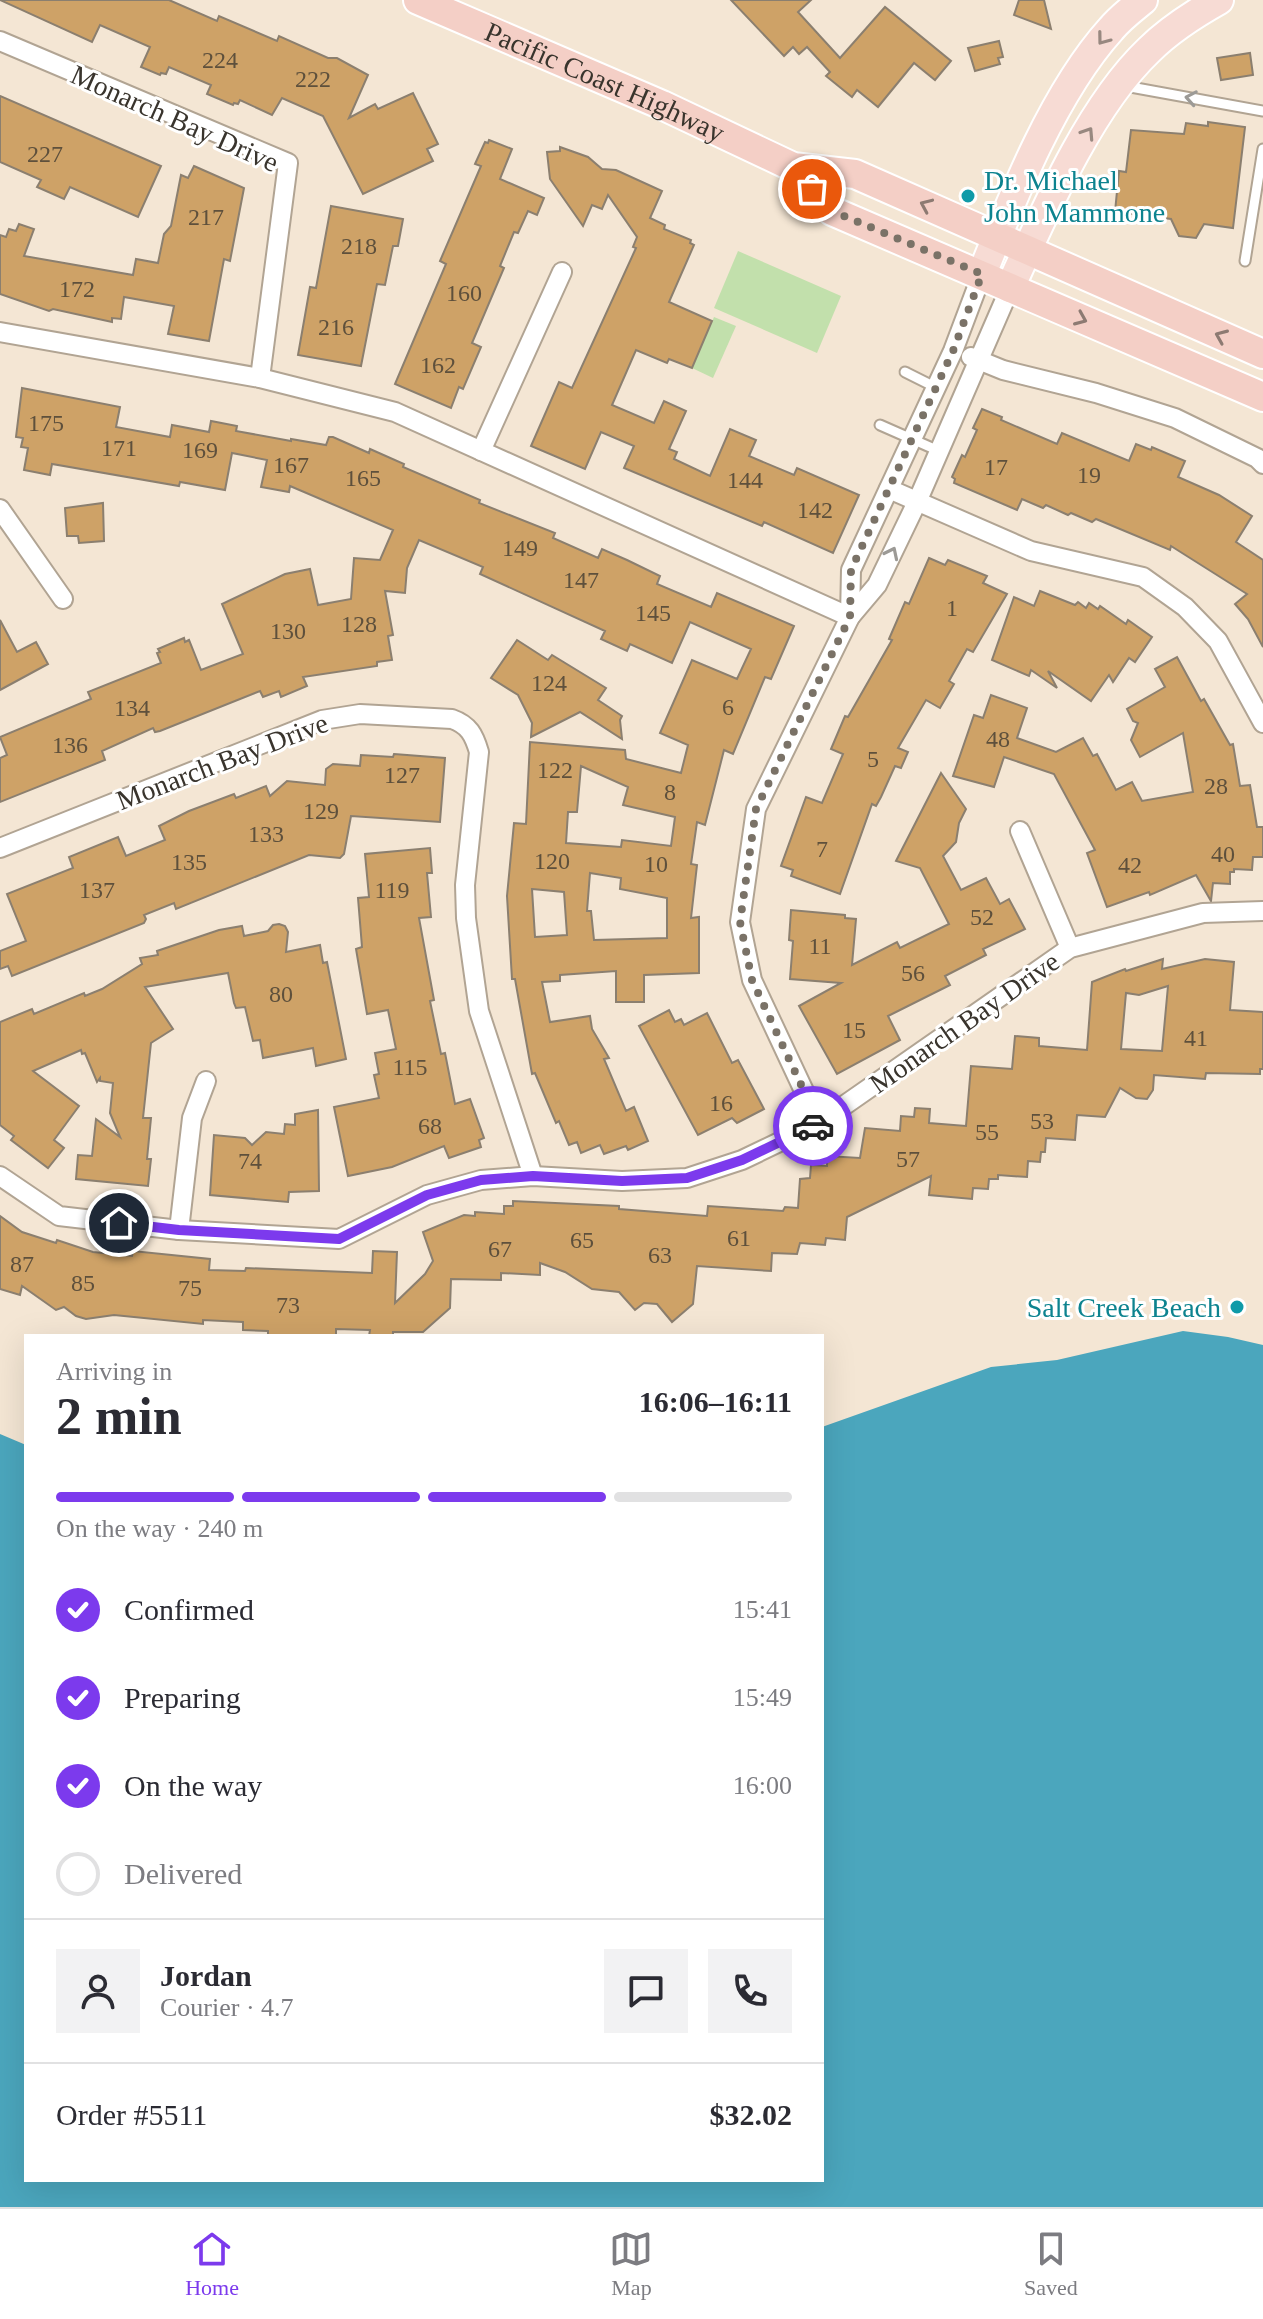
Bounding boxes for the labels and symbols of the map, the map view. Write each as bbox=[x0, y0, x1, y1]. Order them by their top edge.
street label: Pacific Coast Highway bbox=[480, 16, 729, 148]
one-way arrow bbox=[1098, 30, 1113, 45]
house number: 224 bbox=[202, 47, 238, 73]
street label: Monarch Bay Drive bbox=[66, 59, 283, 178]
house number: 222 bbox=[295, 66, 331, 92]
one-way arrow bbox=[1184, 91, 1197, 108]
one-way arrow bbox=[1078, 127, 1093, 141]
house number: 227 bbox=[27, 141, 63, 167]
pin bbox=[778, 155, 846, 223]
place label: Dr. Michael John Mammone bbox=[984, 165, 1165, 228]
marker: Dr. Michael John Mammone bbox=[959, 187, 977, 205]
one-way arrow bbox=[919, 198, 934, 214]
house number: 217 bbox=[188, 204, 224, 230]
house number: 218 bbox=[341, 233, 377, 259]
house number: 172 bbox=[59, 276, 95, 302]
house number: 160 bbox=[446, 280, 482, 306]
one-way arrow bbox=[1073, 309, 1087, 325]
house number: 216 bbox=[318, 314, 354, 340]
one-way arrow bbox=[1215, 329, 1229, 345]
house number: 162 bbox=[420, 352, 456, 378]
house number: 175 bbox=[28, 410, 64, 436]
house number: 171 bbox=[101, 435, 137, 461]
house number: 169 bbox=[182, 437, 218, 463]
house number: 167 bbox=[273, 452, 309, 478]
house number: 17 bbox=[984, 454, 1008, 480]
house number: 19 bbox=[1077, 462, 1101, 488]
house number: 165 bbox=[345, 465, 381, 491]
house number: 144 bbox=[727, 467, 763, 493]
house number: 142 bbox=[797, 497, 833, 523]
house number: 149 bbox=[502, 535, 538, 561]
one-way arrow bbox=[882, 546, 898, 561]
house number: 147 bbox=[563, 567, 599, 593]
house number: 1 bbox=[946, 595, 958, 621]
house number: 145 bbox=[635, 600, 671, 626]
house number: 128 bbox=[341, 611, 377, 637]
house number: 130 bbox=[270, 618, 306, 644]
house number: 124 bbox=[531, 670, 567, 696]
house number: 6 bbox=[722, 694, 734, 720]
house number: 134 bbox=[114, 695, 150, 721]
street label: Monarch Bay Drive bbox=[112, 707, 332, 816]
house number: 48 bbox=[986, 726, 1010, 752]
house number: 136 bbox=[52, 732, 88, 758]
house number: 5 bbox=[867, 746, 879, 772]
house number: 122 bbox=[537, 757, 573, 783]
house number: 127 bbox=[384, 762, 420, 788]
house number: 28 bbox=[1204, 773, 1228, 799]
house number: 8 bbox=[664, 779, 676, 805]
house number: 129 bbox=[303, 798, 339, 824]
house number: 133 bbox=[248, 821, 284, 847]
house number: 7 bbox=[816, 836, 828, 862]
house number: 40 bbox=[1211, 841, 1235, 867]
house number: 120 bbox=[534, 848, 570, 874]
house number: 135 bbox=[171, 849, 207, 875]
house number: 10 bbox=[644, 851, 668, 877]
house number: 42 bbox=[1118, 852, 1142, 878]
house number: 137 bbox=[79, 877, 115, 903]
house number: 119 bbox=[374, 877, 410, 903]
house number: 52 bbox=[970, 904, 994, 930]
house number: 11 bbox=[808, 933, 832, 959]
street label: Monarch Bay Drive bbox=[864, 945, 1065, 1099]
house number: 56 bbox=[901, 960, 925, 986]
house number: 80 bbox=[269, 981, 293, 1007]
house number: 15 bbox=[842, 1017, 866, 1043]
house number: 41 bbox=[1184, 1025, 1208, 1051]
house number: 115 bbox=[392, 1054, 428, 1080]
courier bbox=[773, 1086, 853, 1166]
house number: 16 bbox=[709, 1090, 733, 1116]
house number: 53 bbox=[1030, 1108, 1054, 1134]
house number: 68 bbox=[418, 1113, 442, 1139]
house number: 55 bbox=[975, 1119, 999, 1145]
house number: 57 bbox=[896, 1146, 920, 1172]
house number: 74 bbox=[238, 1148, 262, 1174]
pin bbox=[85, 1189, 153, 1257]
house number: 61 bbox=[727, 1225, 751, 1251]
house number: 65 bbox=[570, 1227, 594, 1253]
house number: 67 bbox=[488, 1236, 512, 1262]
house number: 63 bbox=[648, 1242, 672, 1268]
house number: 87 bbox=[10, 1251, 34, 1277]
house number: 85 bbox=[71, 1270, 95, 1296]
house number: 75 bbox=[178, 1275, 202, 1301]
house number: 73 bbox=[276, 1292, 300, 1318]
place label: Salt Creek Beach bbox=[1027, 1292, 1221, 1323]
marker: Salt Creek Beach bbox=[1228, 1298, 1246, 1316]

